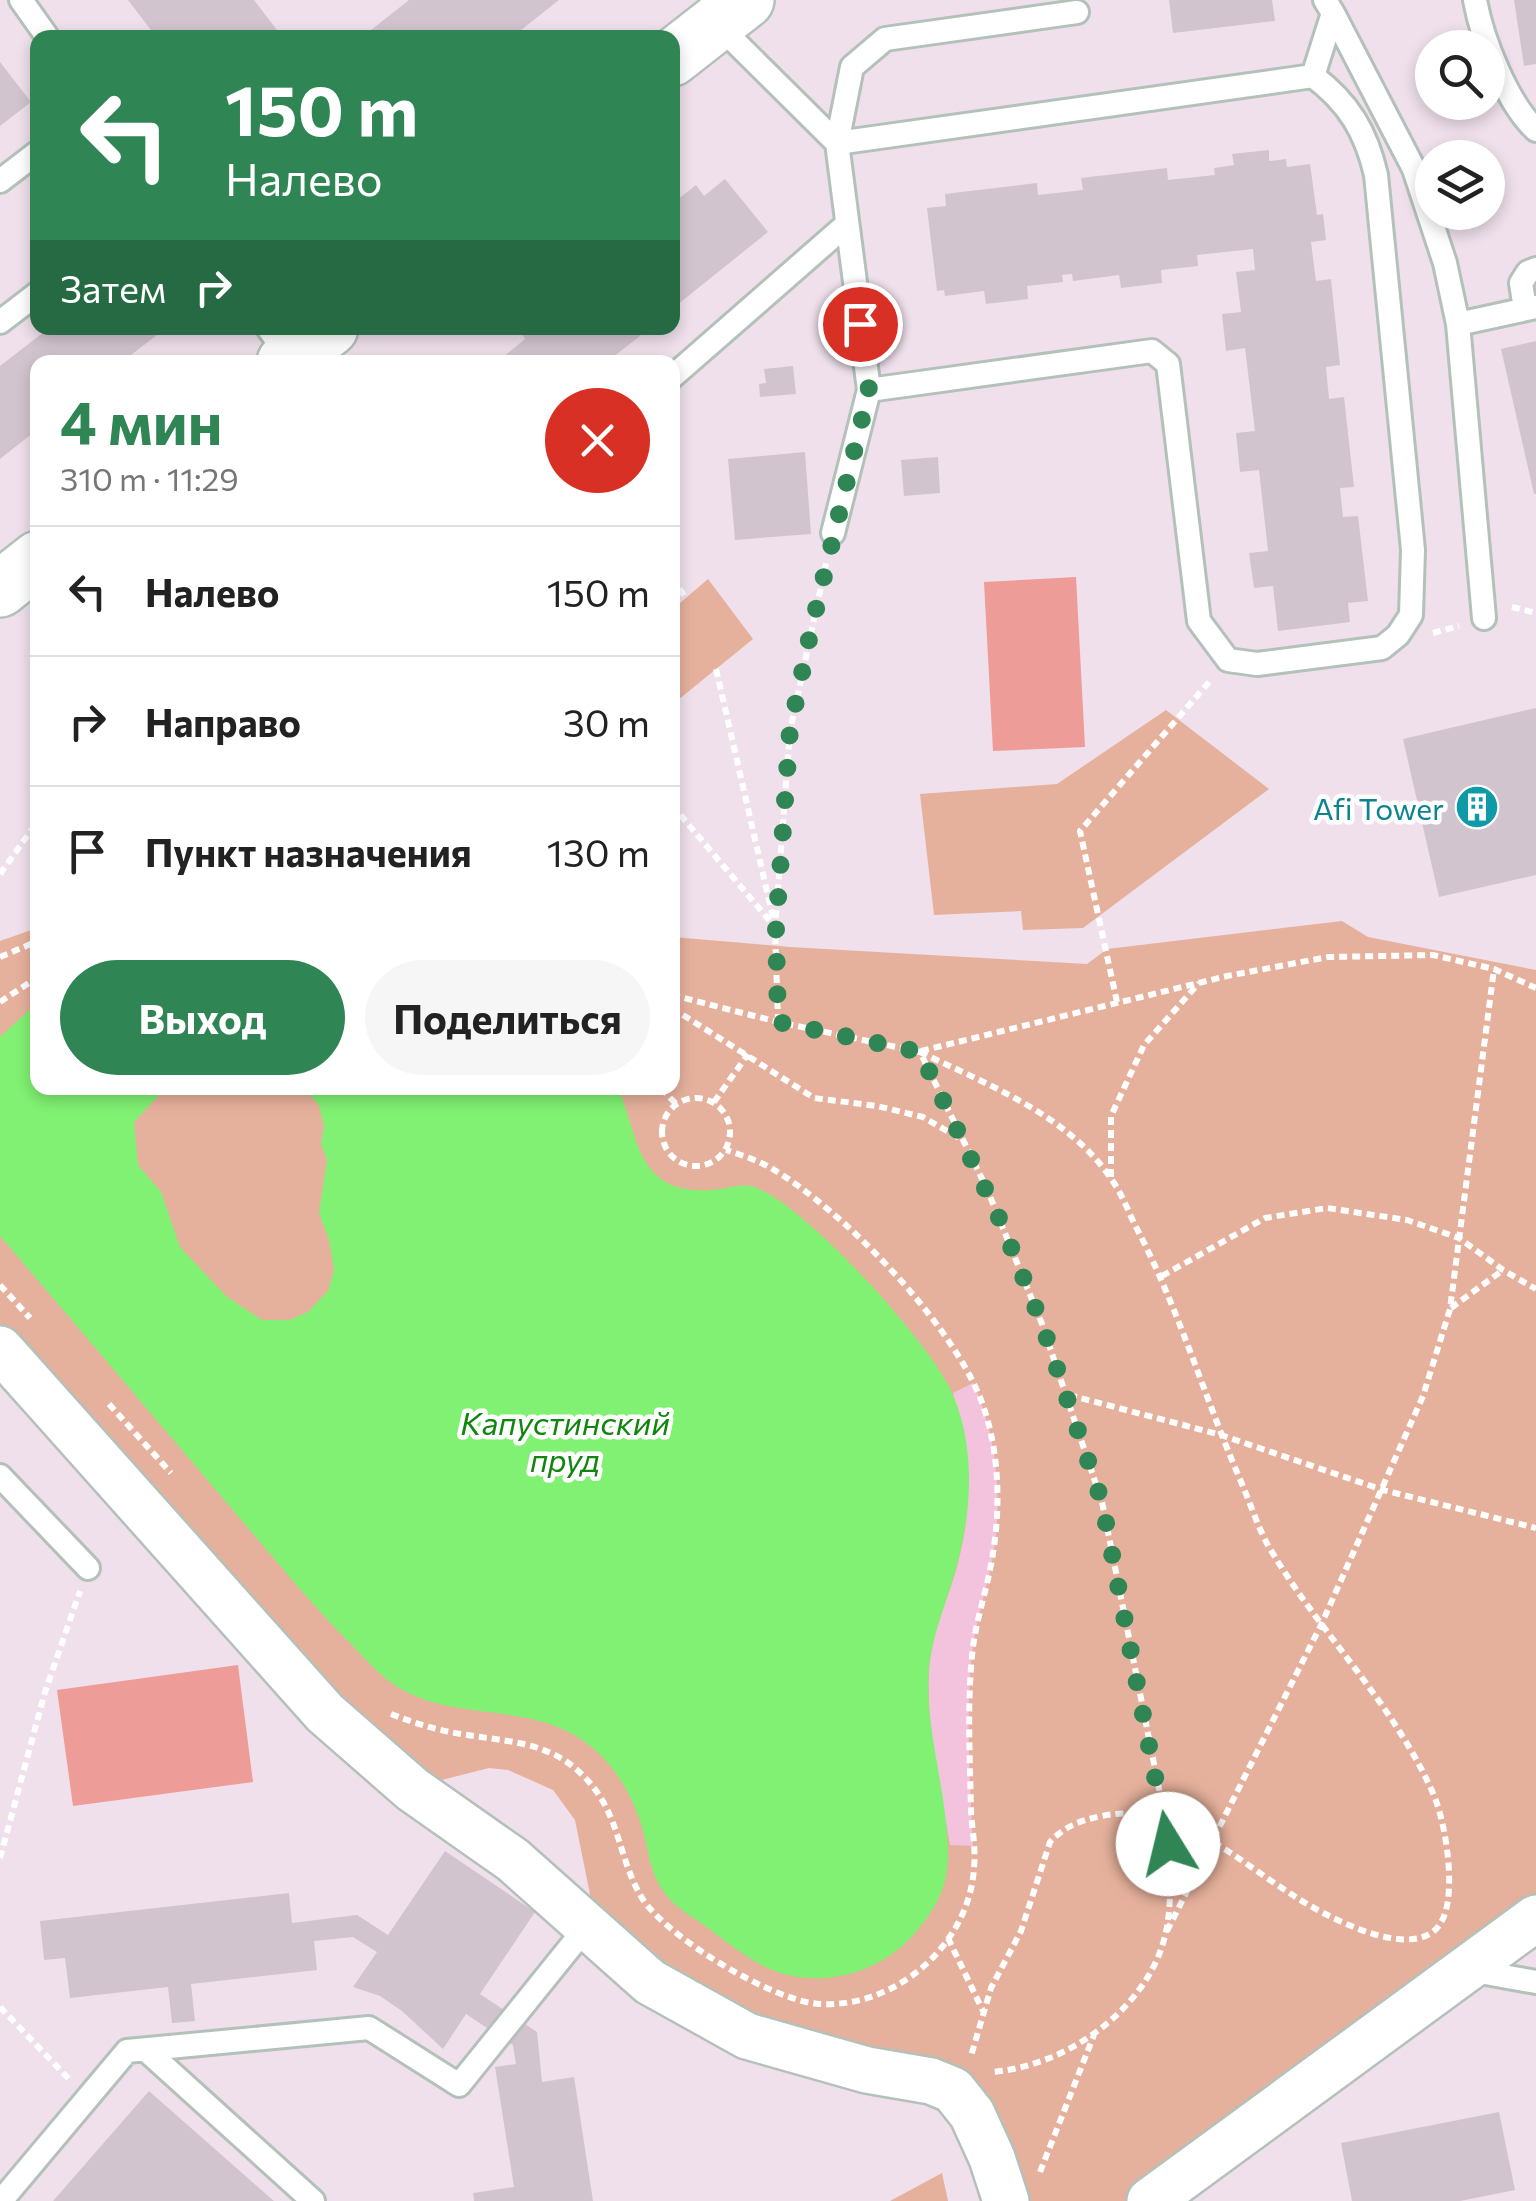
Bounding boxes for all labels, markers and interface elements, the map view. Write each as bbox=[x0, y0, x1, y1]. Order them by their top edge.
map controls bbox=[1415, 30, 1505, 230]
button: search bbox=[1415, 30, 1505, 120]
text: 150 m bbox=[225, 65, 418, 150]
icon: left bbox=[60, 70, 190, 200]
button: layers bbox=[1415, 140, 1505, 230]
text: Налево bbox=[225, 150, 383, 205]
icon: right bbox=[186, 260, 241, 315]
text: Затем bbox=[60, 264, 166, 311]
pin bbox=[818, 282, 903, 367]
icon: arrive bbox=[833, 297, 888, 352]
text: 4 мин bbox=[60, 384, 222, 457]
button: close bbox=[545, 388, 650, 493]
text: 310 m · 11:29 bbox=[60, 458, 239, 498]
icon: left bbox=[60, 564, 115, 619]
text: Налево bbox=[145, 568, 279, 615]
text: 150 m bbox=[547, 568, 650, 615]
icon: right bbox=[60, 694, 115, 749]
text: Направо bbox=[145, 698, 301, 745]
text: 30 m bbox=[563, 698, 650, 745]
building icon: Afi Tower bbox=[1454, 784, 1500, 830]
place label: Afi Tower bbox=[1313, 789, 1444, 826]
icon: arrive bbox=[60, 824, 115, 879]
text: Пункт назначения bbox=[145, 828, 472, 875]
text: 130 m bbox=[547, 828, 650, 875]
button: Выход bbox=[60, 960, 345, 1075]
button: Поделиться bbox=[365, 960, 650, 1075]
water label: Капустинский пруд bbox=[460, 1402, 670, 1479]
position arrow bbox=[1116, 1792, 1220, 1896]

